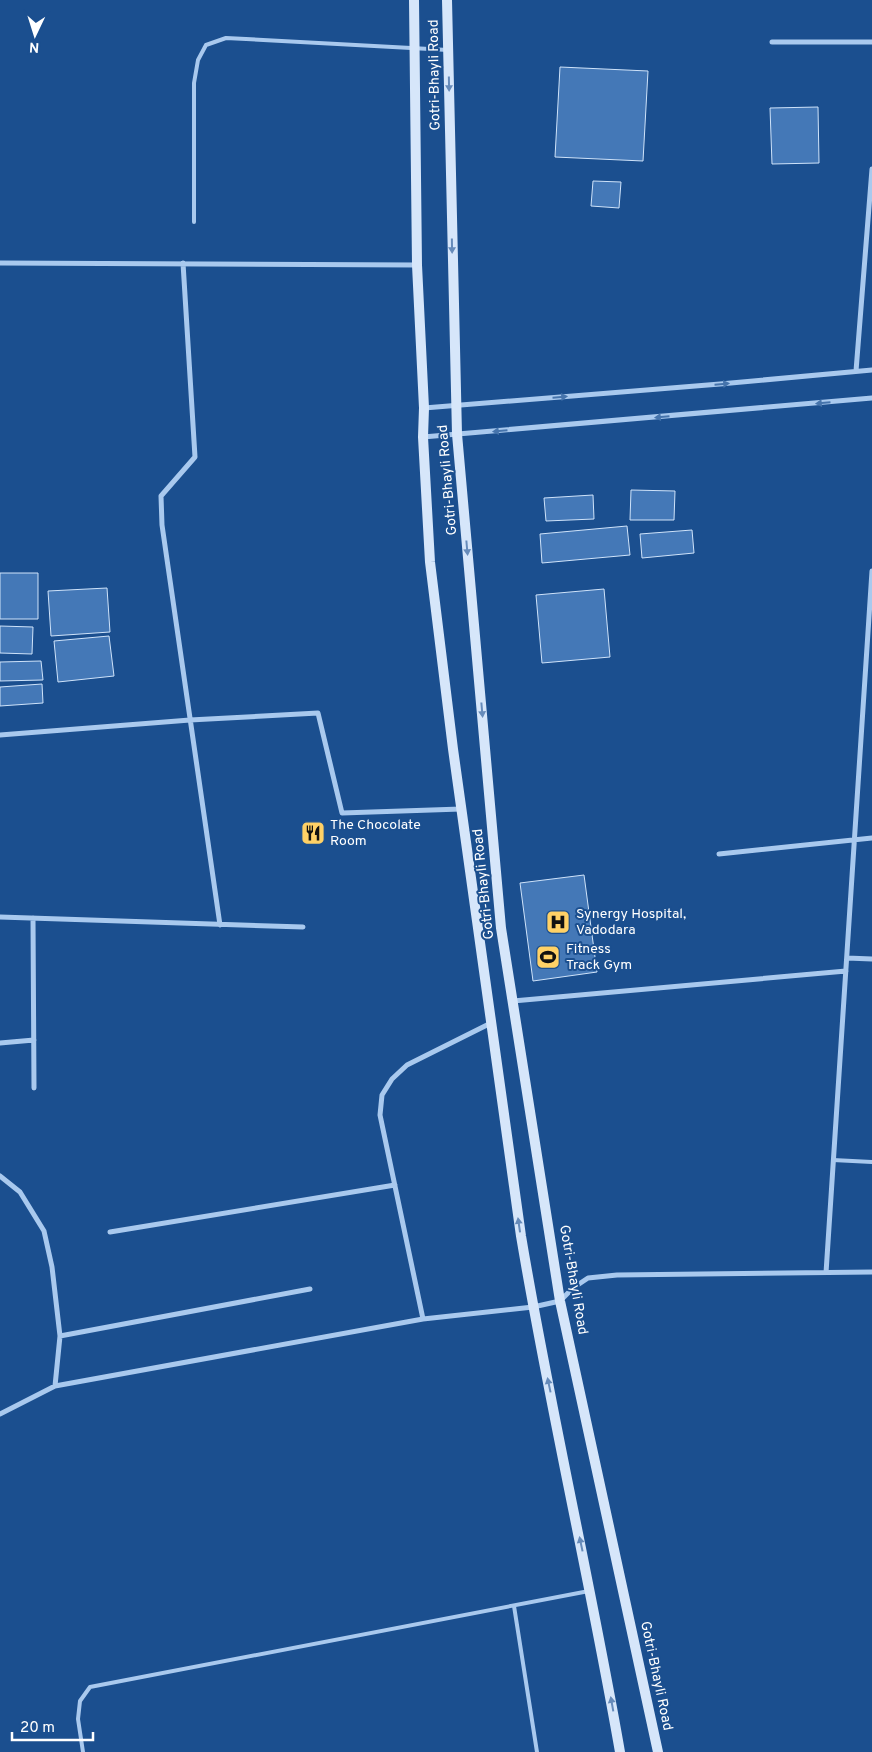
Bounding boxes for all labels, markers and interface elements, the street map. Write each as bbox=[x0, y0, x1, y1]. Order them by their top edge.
north arrow bbox=[10, 10, 60, 60]
street label: Gotri-Bhayli Road bbox=[426, 19, 444, 131]
text: N bbox=[29, 38, 40, 55]
one-way arrow bbox=[445, 76, 453, 92]
one-way arrow bbox=[448, 238, 456, 254]
one-way arrow bbox=[714, 380, 730, 388]
one-way arrow bbox=[552, 393, 568, 401]
one-way arrow bbox=[815, 399, 831, 407]
one-way arrow bbox=[653, 414, 669, 422]
street label: Gotri-Bhayli Road bbox=[435, 424, 461, 536]
one-way arrow bbox=[491, 427, 507, 435]
one-way arrow bbox=[464, 540, 472, 556]
one-way arrow bbox=[478, 702, 486, 718]
place label: The Chocolate Room bbox=[330, 817, 421, 850]
restaurant icon: The Chocolate Room bbox=[300, 820, 326, 846]
street label: Gotri-Bhayli Road bbox=[470, 828, 498, 940]
place label: Synergy Hospital, Vadodara bbox=[576, 906, 686, 939]
hospital icon: Synergy Hospital, Vadodara bbox=[545, 909, 571, 935]
place label: Fitness Track Gym bbox=[566, 941, 632, 974]
sports icon: Fitness Track Gym bbox=[535, 944, 561, 970]
one-way arrow bbox=[515, 1217, 523, 1233]
street label: Gotri-Bhayli Road bbox=[555, 1224, 591, 1336]
one-way arrow bbox=[545, 1378, 553, 1393]
one-way arrow bbox=[577, 1536, 585, 1552]
street label: Gotri-Bhayli Road bbox=[636, 1620, 676, 1732]
one-way arrow bbox=[608, 1696, 616, 1712]
scale bar bbox=[12, 1710, 94, 1742]
text: 20 m bbox=[20, 1719, 55, 1738]

